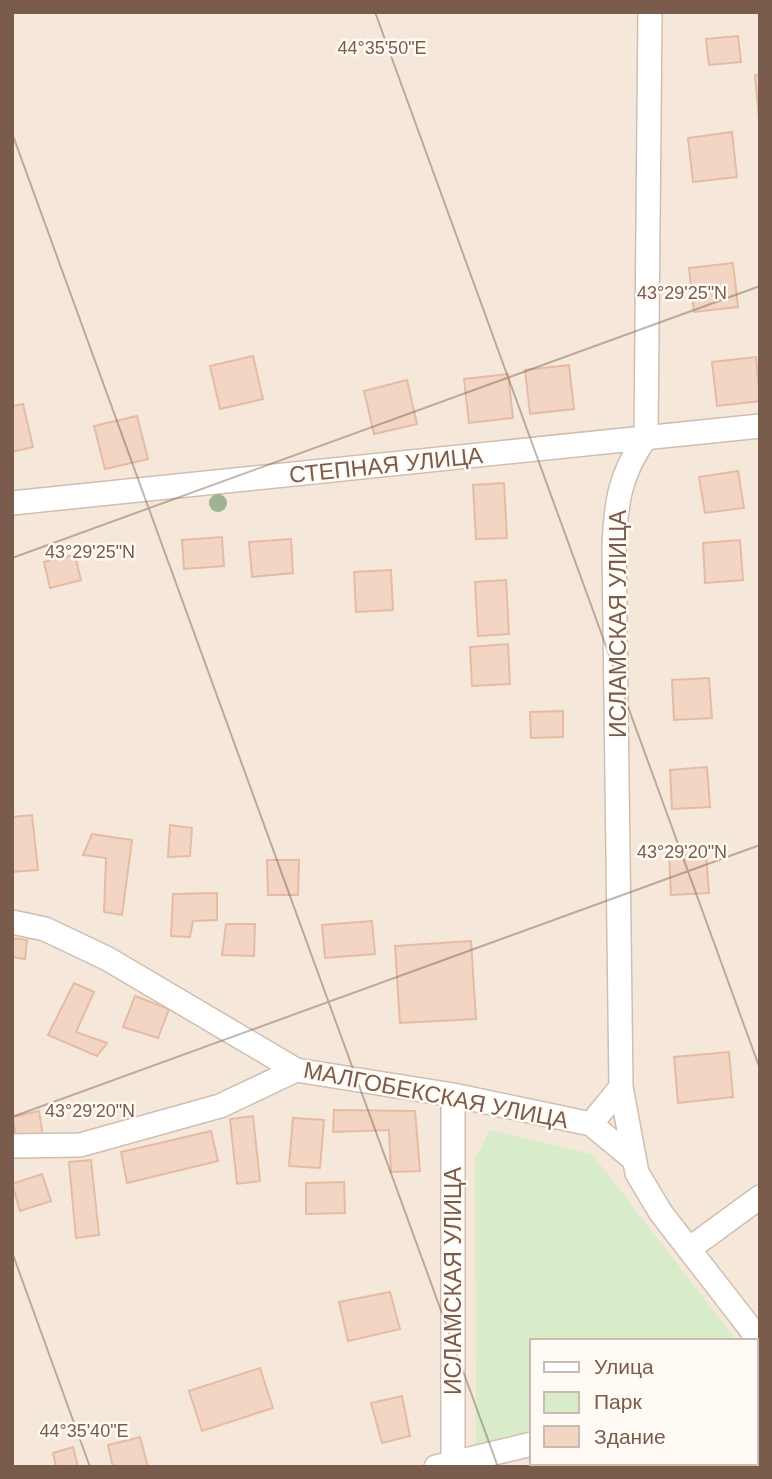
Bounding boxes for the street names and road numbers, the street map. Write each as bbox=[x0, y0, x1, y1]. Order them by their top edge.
street label: СТЕПНАЯ УЛИЦА bbox=[288, 442, 485, 488]
street label: ИСЛАМСКАЯ УЛИЦА bbox=[605, 509, 631, 738]
street label: МАЛГОБЕКСКАЯ УЛИЦА bbox=[302, 1057, 571, 1134]
street label: ИСЛАМСКАЯ УЛИЦА bbox=[440, 1166, 466, 1395]

